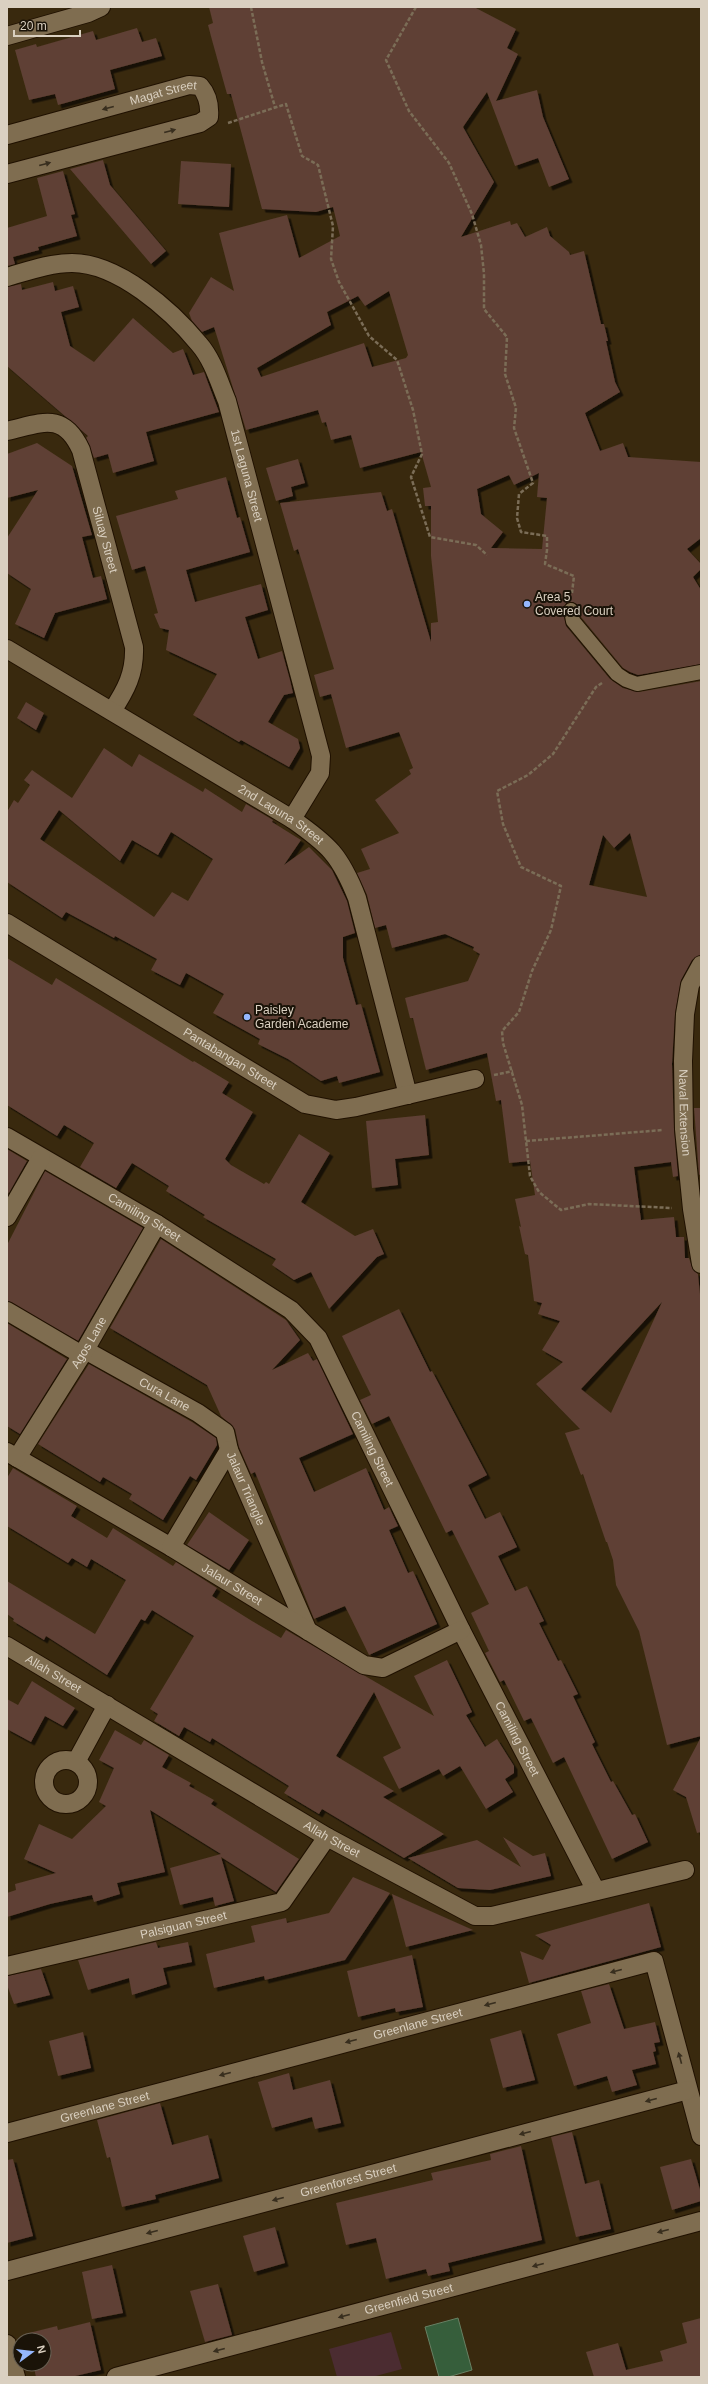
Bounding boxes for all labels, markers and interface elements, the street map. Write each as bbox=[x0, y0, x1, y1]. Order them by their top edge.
scale bar bbox=[14, 12, 80, 38]
text: 20 m bbox=[20, 19, 47, 33]
street label: Magat Street bbox=[128, 78, 198, 108]
one-way arrow bbox=[102, 105, 114, 111]
one-way arrow bbox=[164, 128, 176, 134]
one-way arrow bbox=[38, 161, 51, 167]
street label: 1st Laguna Street bbox=[228, 428, 266, 524]
street label: Siluay Street bbox=[89, 505, 121, 575]
place label: Area 5 Covered Court bbox=[535, 590, 614, 618]
marker: Area 5 Covered Court bbox=[522, 599, 532, 609]
street label: 2nd Laguna Street bbox=[236, 782, 327, 848]
place label: Paisley Garden Academe bbox=[255, 1003, 349, 1031]
marker: Paisley Garden Academe bbox=[242, 1012, 252, 1022]
street label: Pantabangan Street bbox=[181, 1025, 280, 1093]
street label: Naval Extension bbox=[676, 1069, 694, 1157]
street label: Camiling Street bbox=[105, 1190, 184, 1245]
street label: Agos Lane bbox=[68, 1314, 110, 1371]
street label: Cura Lane bbox=[137, 1375, 193, 1414]
street label: Camiling Street bbox=[348, 1409, 397, 1489]
street label: Jalaur Triangle bbox=[224, 1450, 268, 1528]
street label: Jalaur Street bbox=[199, 1561, 265, 1608]
street label: Allah Street bbox=[23, 1652, 84, 1696]
street label: Camiling Street bbox=[492, 1699, 543, 1779]
street label: Allah Street bbox=[301, 1818, 363, 1861]
street label: Palsiguan Street bbox=[139, 1908, 228, 1942]
one-way arrow bbox=[610, 1968, 622, 1974]
one-way arrow bbox=[484, 2001, 496, 2007]
street label: Greenlane Street bbox=[372, 2005, 464, 2042]
one-way arrow bbox=[345, 2038, 357, 2044]
one-way arrow bbox=[677, 2052, 683, 2064]
one-way arrow bbox=[219, 2071, 231, 2077]
street label: Greenlane Street bbox=[59, 2088, 151, 2126]
one-way arrow bbox=[644, 2097, 657, 2103]
one-way arrow bbox=[519, 2130, 531, 2136]
street label: Greenforest Street bbox=[299, 2161, 398, 2200]
one-way arrow bbox=[271, 2196, 283, 2202]
one-way arrow bbox=[657, 2228, 669, 2234]
one-way arrow bbox=[146, 2230, 158, 2236]
one-way arrow bbox=[531, 2262, 544, 2268]
street label: Greenfield Street bbox=[363, 2280, 455, 2317]
one-way arrow bbox=[338, 2313, 350, 2319]
north arrow bbox=[12, 2332, 52, 2372]
text: N bbox=[35, 2344, 48, 2355]
one-way arrow bbox=[213, 2347, 225, 2353]

